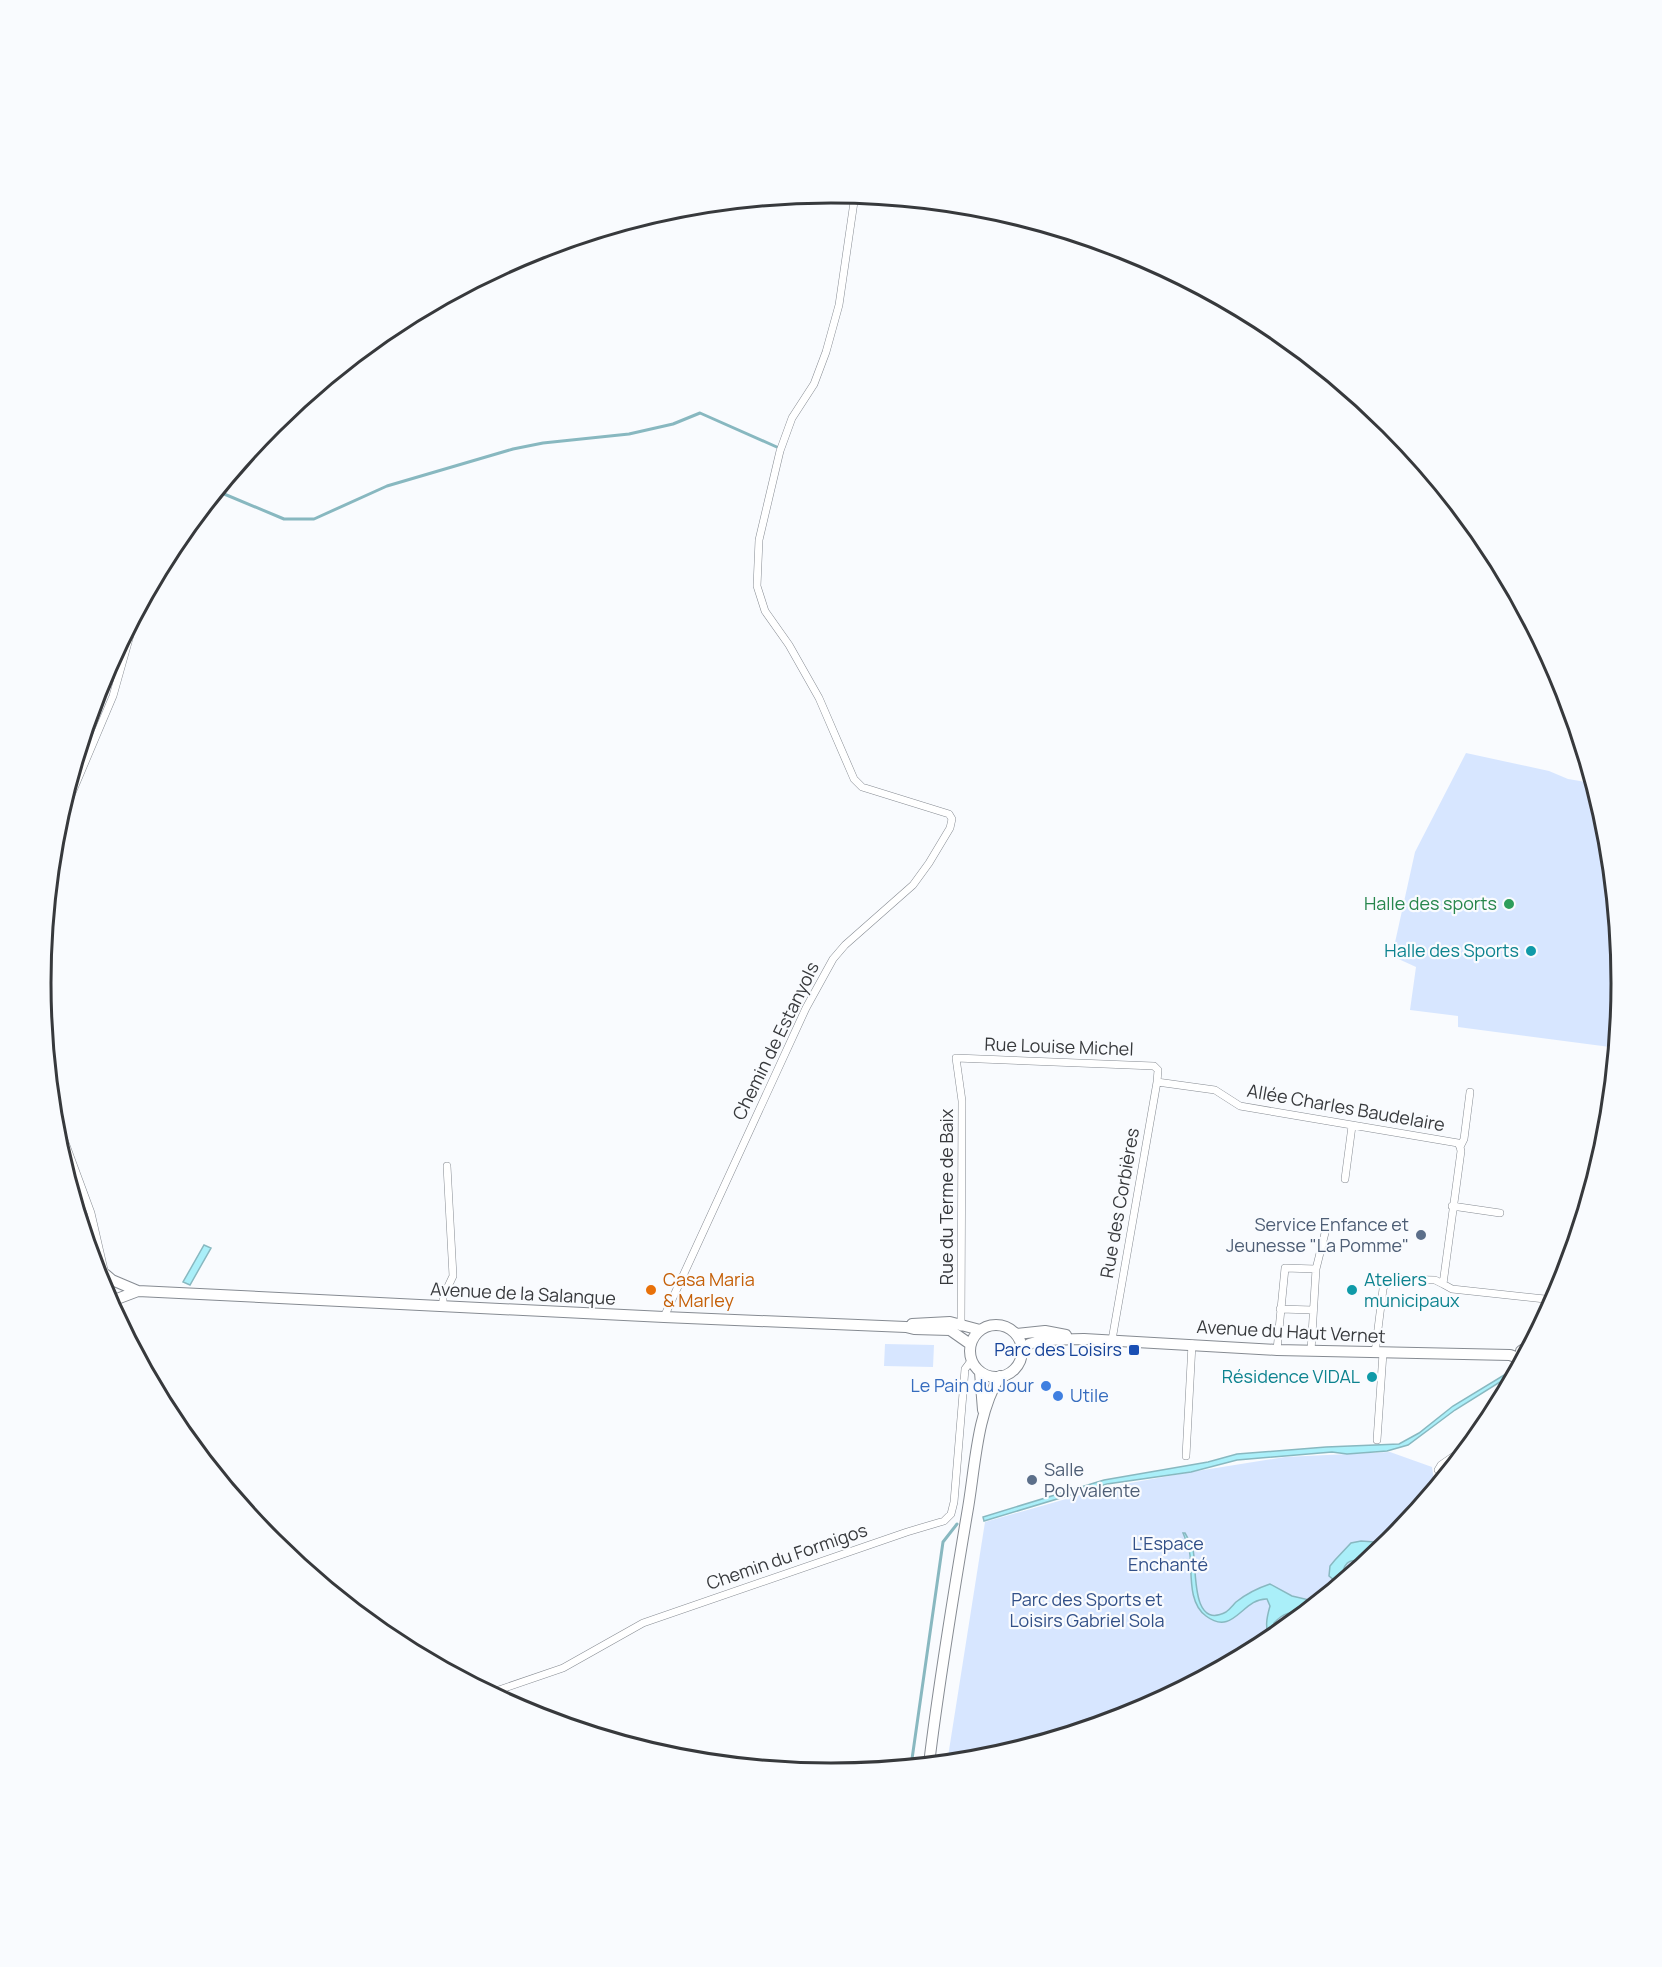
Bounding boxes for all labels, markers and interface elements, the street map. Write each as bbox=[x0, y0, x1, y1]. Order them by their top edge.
place label: Halle des sports bbox=[1364, 891, 1497, 915]
marker: Halle des sports bbox=[1502, 897, 1516, 911]
place label: Halle des Sports bbox=[1384, 938, 1519, 962]
marker: Halle des Sports bbox=[1524, 944, 1538, 958]
street label: Chemin de Estanyols bbox=[726, 958, 824, 1124]
street label: Rue Louise Michel bbox=[984, 1031, 1134, 1061]
street label: Allée Charles Baudelaire bbox=[1245, 1078, 1447, 1136]
street label: Rue du Terme de Baix bbox=[934, 1108, 958, 1285]
street label: Rue des Corbières bbox=[1094, 1126, 1144, 1280]
place label: Service Enfance et Jeunesse "La Pomme" bbox=[1226, 1212, 1409, 1257]
marker: Service Enfance et Jeunesse "La Pomme" bbox=[1414, 1228, 1428, 1242]
place label: Casa Maria & Marley bbox=[663, 1267, 755, 1312]
place label: Ateliers municipaux bbox=[1364, 1267, 1460, 1312]
street label: Avenue de la Salanque bbox=[430, 1276, 616, 1310]
marker: Casa Maria & Marley bbox=[644, 1283, 658, 1297]
marker: Ateliers municipaux bbox=[1345, 1283, 1359, 1297]
street label: Avenue du Haut Vernet bbox=[1196, 1314, 1386, 1348]
place label: Parc des Loisirs bbox=[994, 1337, 1122, 1361]
marker: Parc des Loisirs bbox=[1127, 1343, 1141, 1357]
place label: Résidence VIDAL bbox=[1222, 1364, 1360, 1388]
marker: Résidence VIDAL bbox=[1365, 1370, 1379, 1384]
place label: Le Pain du Jour bbox=[911, 1373, 1035, 1397]
marker: Le Pain du Jour bbox=[1039, 1379, 1053, 1393]
place label: Utile bbox=[1070, 1383, 1109, 1407]
marker: Utile bbox=[1051, 1389, 1065, 1403]
place label: Salle Polyvalente bbox=[1044, 1457, 1140, 1502]
marker: Salle Polyvalente bbox=[1025, 1473, 1039, 1487]
street label: Chemin du Formigos bbox=[703, 1517, 870, 1595]
park label: L'Espace Enchanté bbox=[1128, 1531, 1208, 1576]
park label: Parc des Sports et Loisirs Gabriel Sola bbox=[1009, 1587, 1165, 1632]

